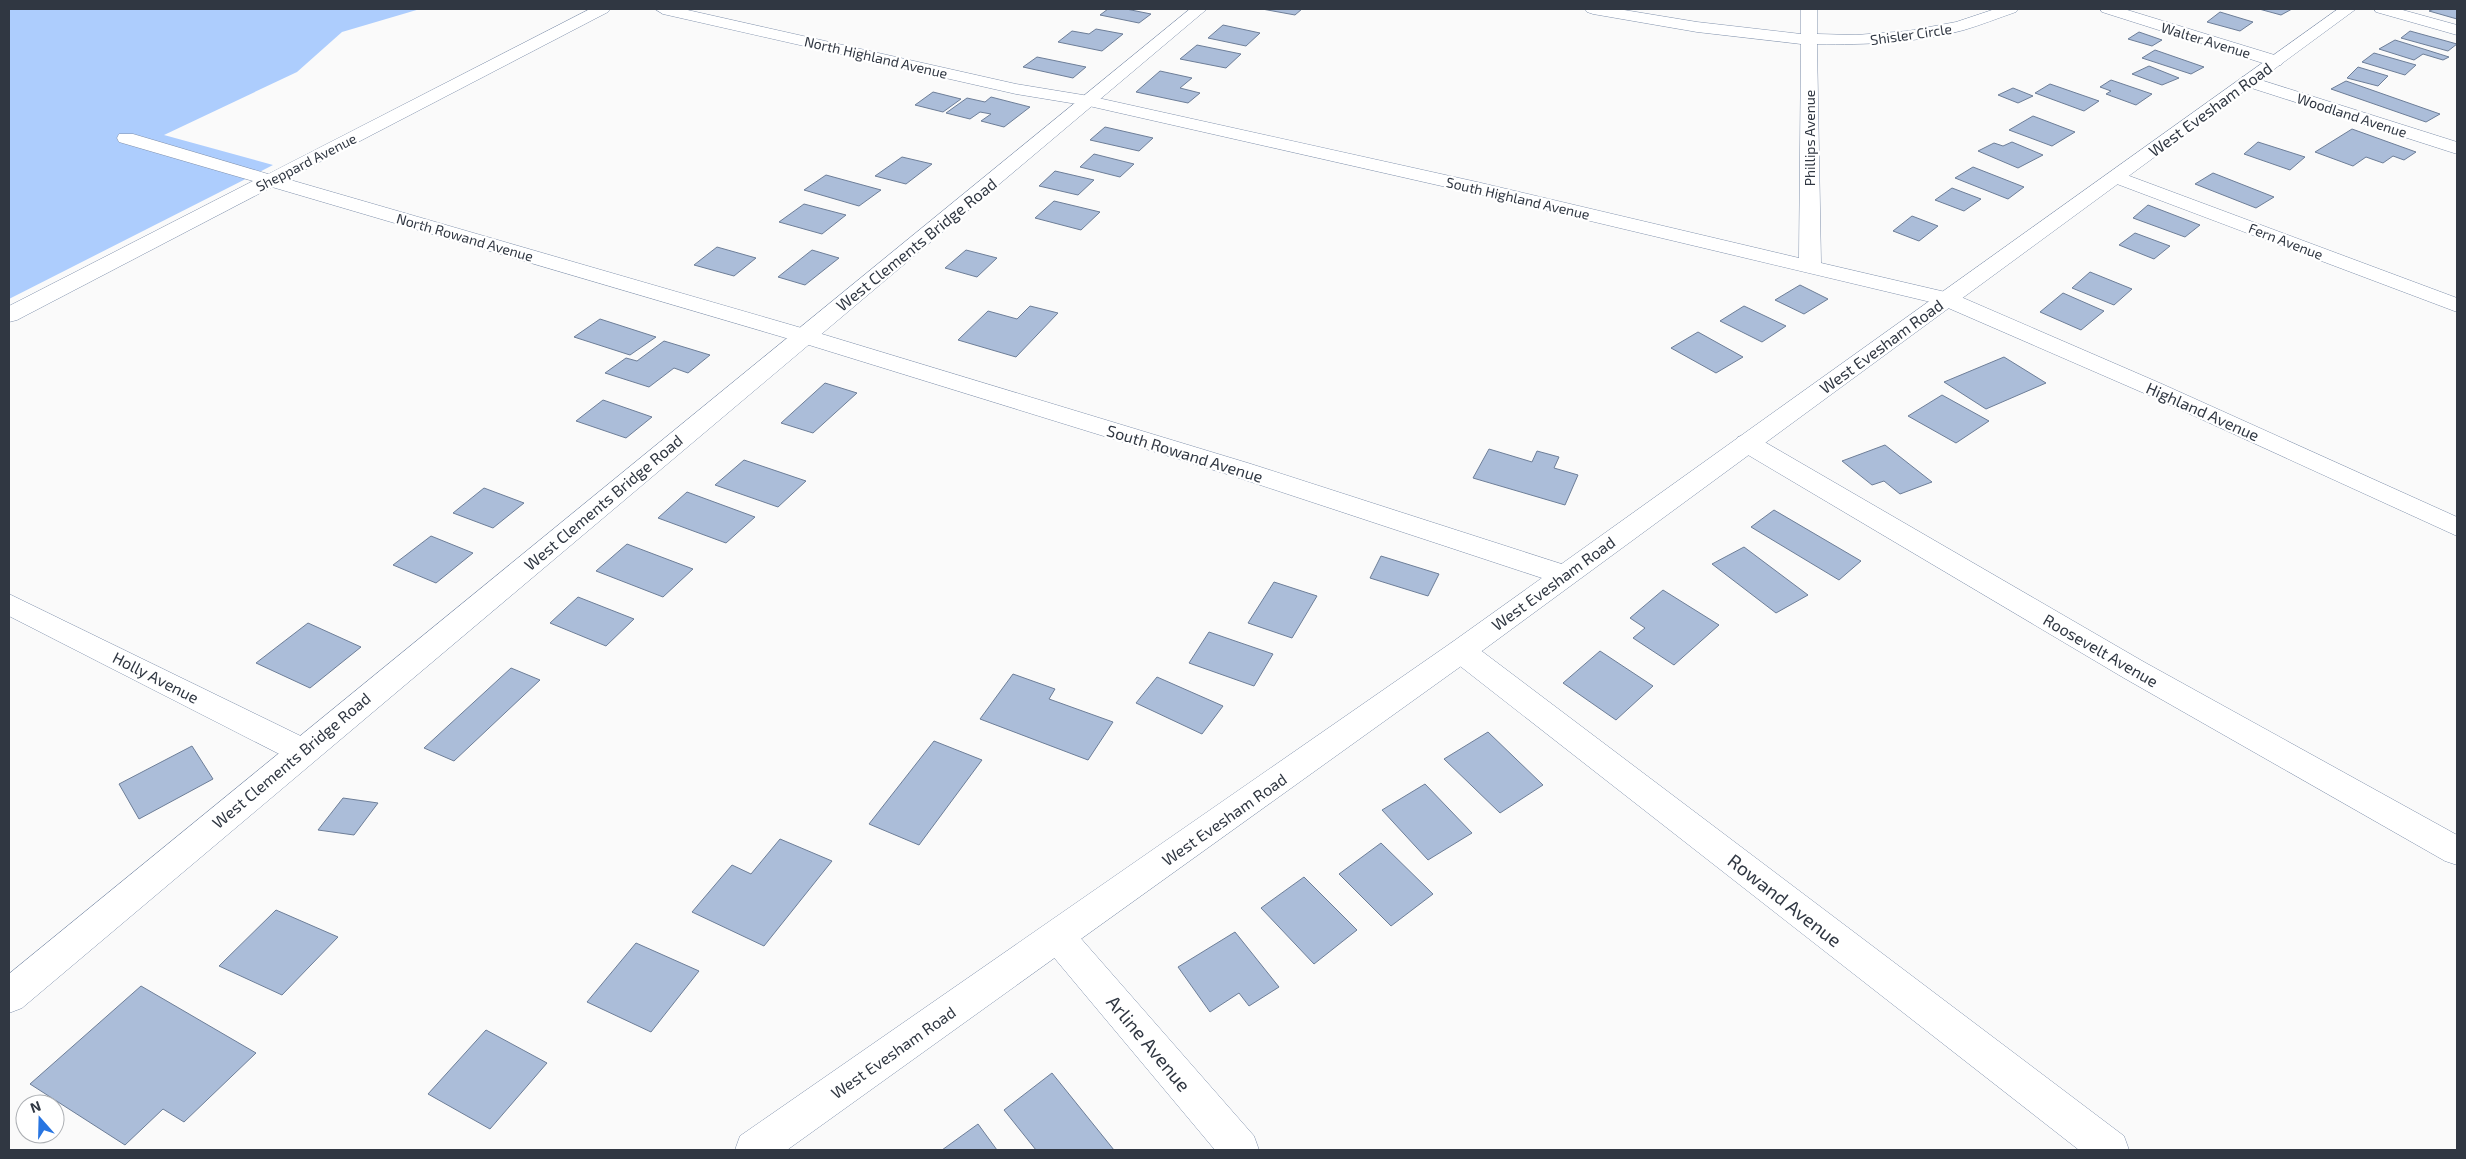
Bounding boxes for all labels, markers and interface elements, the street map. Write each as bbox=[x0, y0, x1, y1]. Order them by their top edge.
street label: Walter Avenue bbox=[2159, 18, 2253, 62]
street label: Shisler Circle bbox=[1869, 20, 1953, 48]
street label: North Highland Avenue bbox=[803, 32, 949, 82]
street label: West Evesham Road bbox=[2145, 58, 2275, 160]
street label: Woodland Avenue bbox=[2295, 89, 2409, 141]
street label: Phillips Avenue bbox=[1801, 90, 1818, 186]
street label: Sheppard Avenue bbox=[253, 129, 359, 195]
street label: West Clements Bridge Road bbox=[832, 173, 1000, 315]
street label: South Highland Avenue bbox=[1445, 173, 1591, 223]
street label: North Rowand Avenue bbox=[395, 209, 535, 265]
street label: Fern Avenue bbox=[2246, 219, 2326, 263]
street label: West Evesham Road bbox=[1816, 295, 1946, 397]
street label: Highland Avenue bbox=[2144, 378, 2262, 444]
street label: South Rowand Avenue bbox=[1105, 420, 1265, 486]
street label: West Clements Bridge Road bbox=[520, 430, 686, 574]
street label: West Evesham Road bbox=[1488, 532, 1618, 634]
street label: Roosevelt Avenue bbox=[2040, 609, 2162, 691]
street label: Holly Avenue bbox=[110, 647, 202, 707]
street label: West Clements Bridge Road bbox=[208, 688, 374, 832]
street label: West Evesham Road bbox=[1158, 769, 1290, 869]
street label: Rowand Avenue bbox=[1724, 849, 1846, 951]
street label: Arline Avenue bbox=[1102, 990, 1196, 1096]
street label: West Evesham Road bbox=[827, 1002, 959, 1102]
north arrow bbox=[15, 1094, 65, 1144]
text: N bbox=[28, 1097, 43, 1116]

